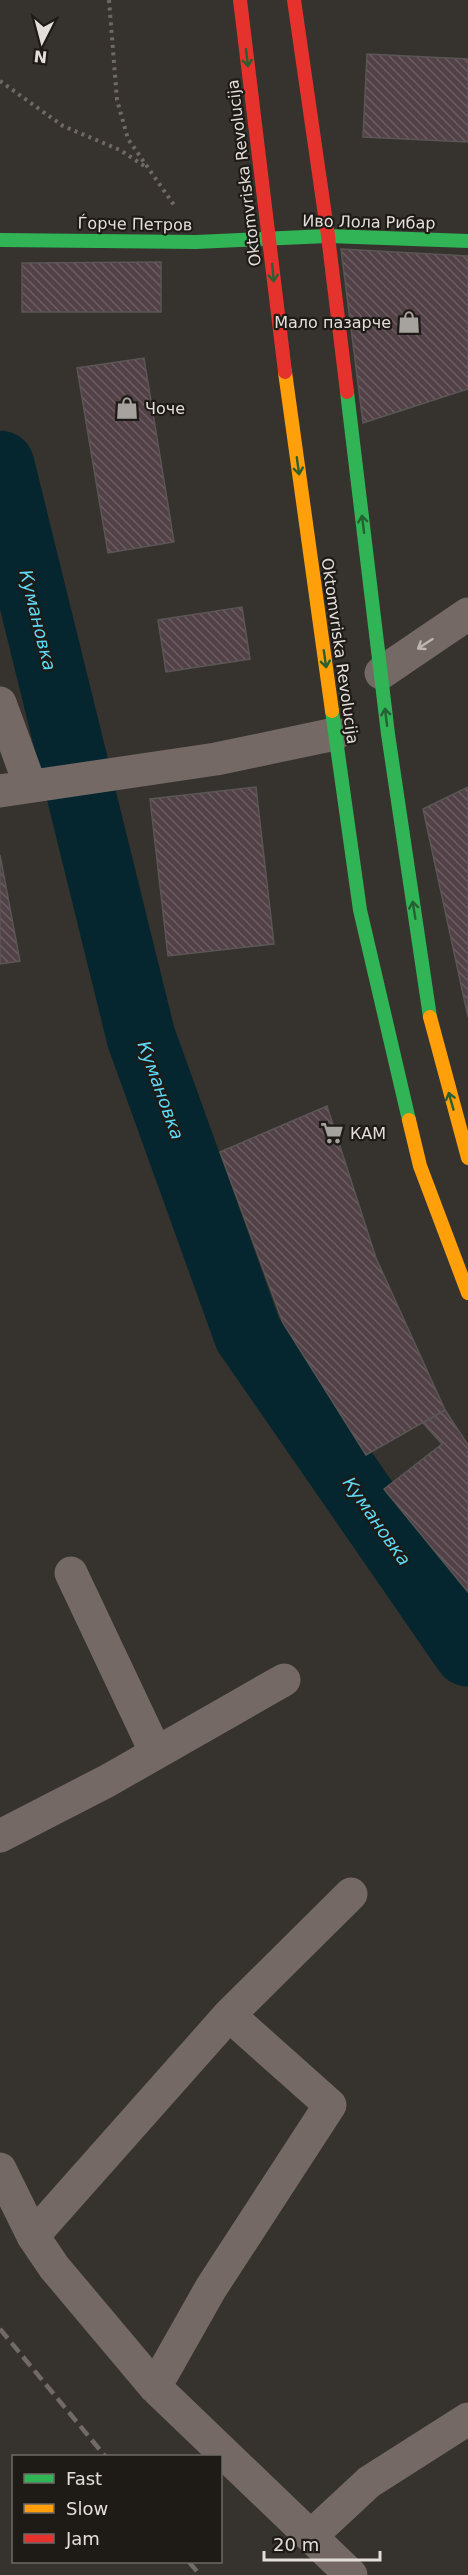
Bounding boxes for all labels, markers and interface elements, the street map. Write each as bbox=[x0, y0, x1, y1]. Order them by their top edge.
north arrow bbox=[12, 12, 72, 72]
text: N bbox=[33, 46, 48, 67]
one-way arrow bbox=[242, 48, 253, 67]
street label: Oktomvriska Revolucija bbox=[223, 79, 265, 267]
street label: Иво Лола Рибар bbox=[302, 211, 436, 233]
street label: Ѓорче Петров bbox=[78, 214, 192, 234]
one-way arrow bbox=[268, 262, 279, 282]
shop icon: Мало пазарче bbox=[396, 309, 422, 335]
place label: Мало пазарче bbox=[274, 313, 391, 332]
shop icon: Чоче bbox=[114, 395, 140, 421]
place label: Чоче bbox=[145, 399, 185, 418]
one-way arrow bbox=[293, 455, 304, 475]
one-way arrow bbox=[357, 514, 368, 534]
street label: Oktomvriska Revolucija bbox=[318, 557, 362, 745]
water label: Кумановка bbox=[15, 567, 61, 673]
one-way arrow bbox=[417, 638, 434, 650]
one-way arrow bbox=[320, 649, 331, 668]
one-way arrow bbox=[380, 708, 391, 728]
one-way arrow bbox=[409, 901, 420, 921]
water label: Кумановка bbox=[133, 1038, 189, 1142]
one-way arrow bbox=[445, 1092, 456, 1111]
supermarket icon: КАМ bbox=[319, 1120, 345, 1146]
place label: КАМ bbox=[350, 1124, 386, 1143]
water label: Кумановка bbox=[339, 1473, 415, 1569]
legend bbox=[12, 2455, 222, 2563]
text: Fast bbox=[66, 2468, 102, 2489]
text: Slow bbox=[66, 2498, 108, 2519]
scale bar bbox=[264, 2524, 380, 2562]
text: Jam bbox=[65, 2528, 100, 2549]
text: 20 m bbox=[273, 2534, 319, 2555]

